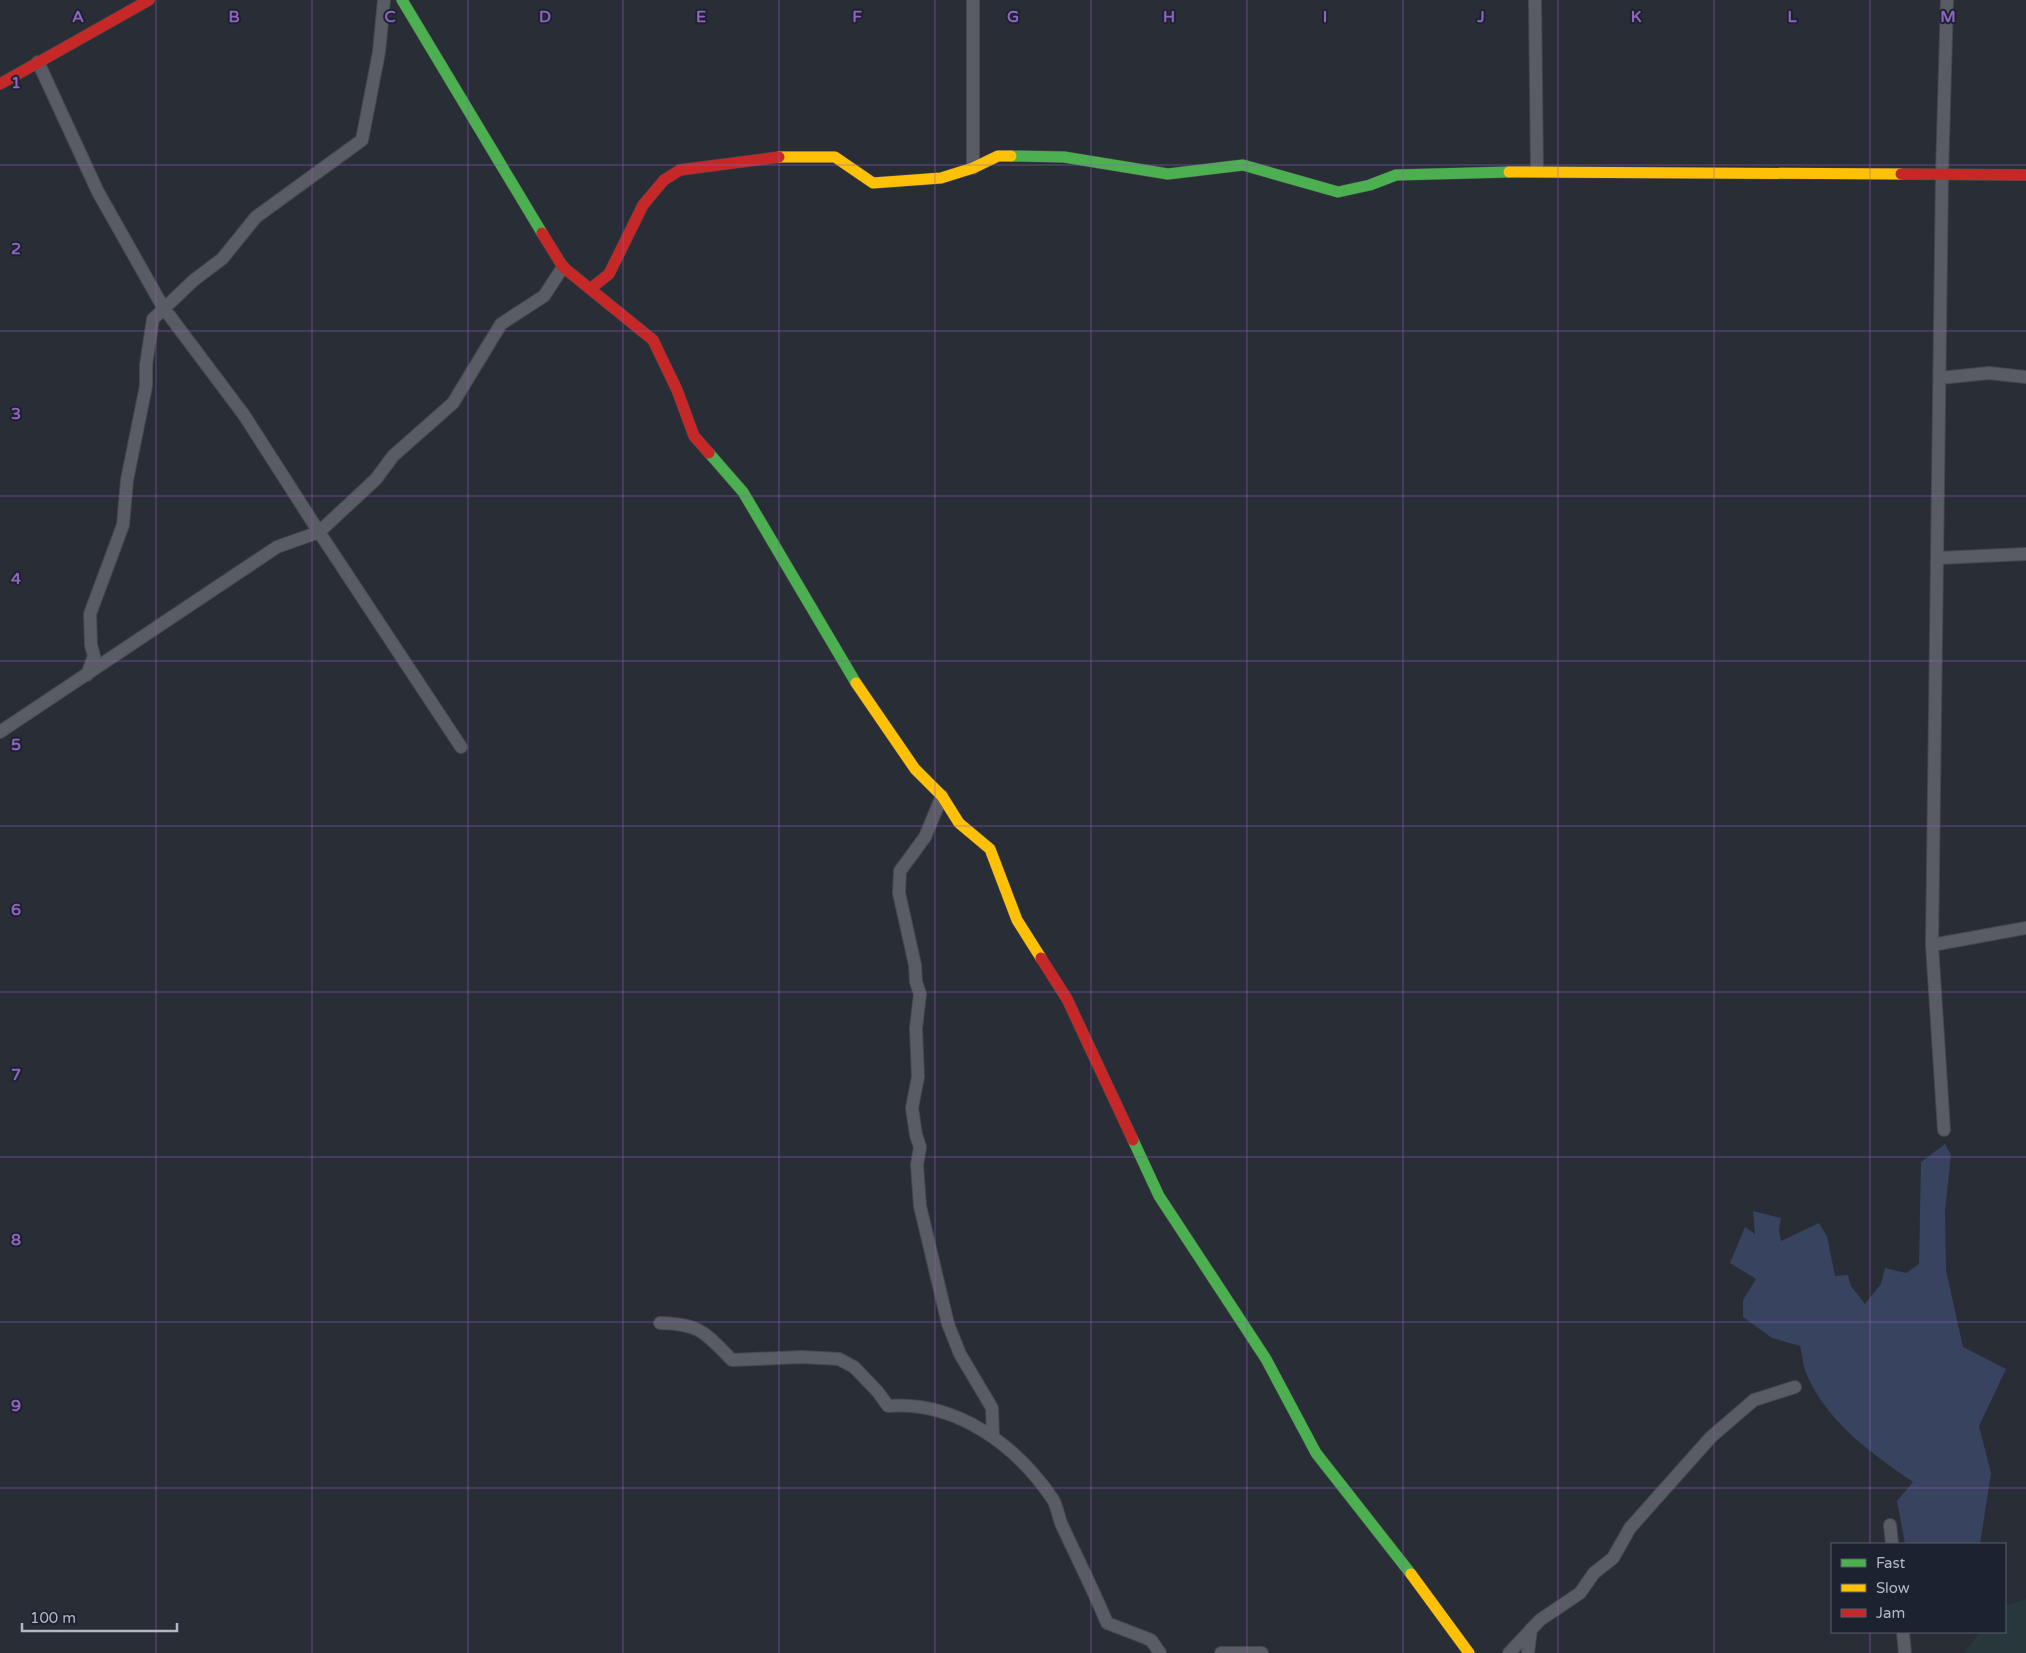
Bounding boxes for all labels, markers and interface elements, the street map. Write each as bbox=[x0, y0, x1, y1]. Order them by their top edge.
text: A bbox=[72, 7, 84, 27]
text: B bbox=[228, 7, 240, 27]
text: C bbox=[384, 7, 396, 27]
text: D bbox=[539, 7, 551, 27]
text: E bbox=[696, 7, 706, 27]
text: F bbox=[852, 7, 862, 27]
text: G bbox=[1007, 7, 1019, 27]
text: H bbox=[1163, 7, 1175, 27]
text: I bbox=[1323, 7, 1327, 27]
text: J bbox=[1476, 7, 1485, 27]
text: K bbox=[1631, 7, 1642, 27]
text: L bbox=[1787, 7, 1797, 27]
text: M bbox=[1940, 7, 1956, 27]
text: 1 bbox=[11, 73, 21, 93]
text: 2 bbox=[11, 239, 21, 259]
text: 3 bbox=[11, 404, 21, 424]
text: 4 bbox=[11, 569, 21, 589]
text: 5 bbox=[11, 735, 21, 755]
text: 6 bbox=[11, 900, 21, 920]
text: 7 bbox=[11, 1065, 21, 1085]
text: 8 bbox=[11, 1230, 21, 1250]
text: 9 bbox=[11, 1396, 21, 1416]
legend bbox=[1831, 1543, 2006, 1633]
text: Fast bbox=[1876, 1554, 1906, 1572]
text: Slow bbox=[1876, 1579, 1910, 1597]
scale bar bbox=[22, 1600, 178, 1632]
text: Jam bbox=[1876, 1604, 1905, 1622]
text: 100 m bbox=[30, 1609, 76, 1627]

